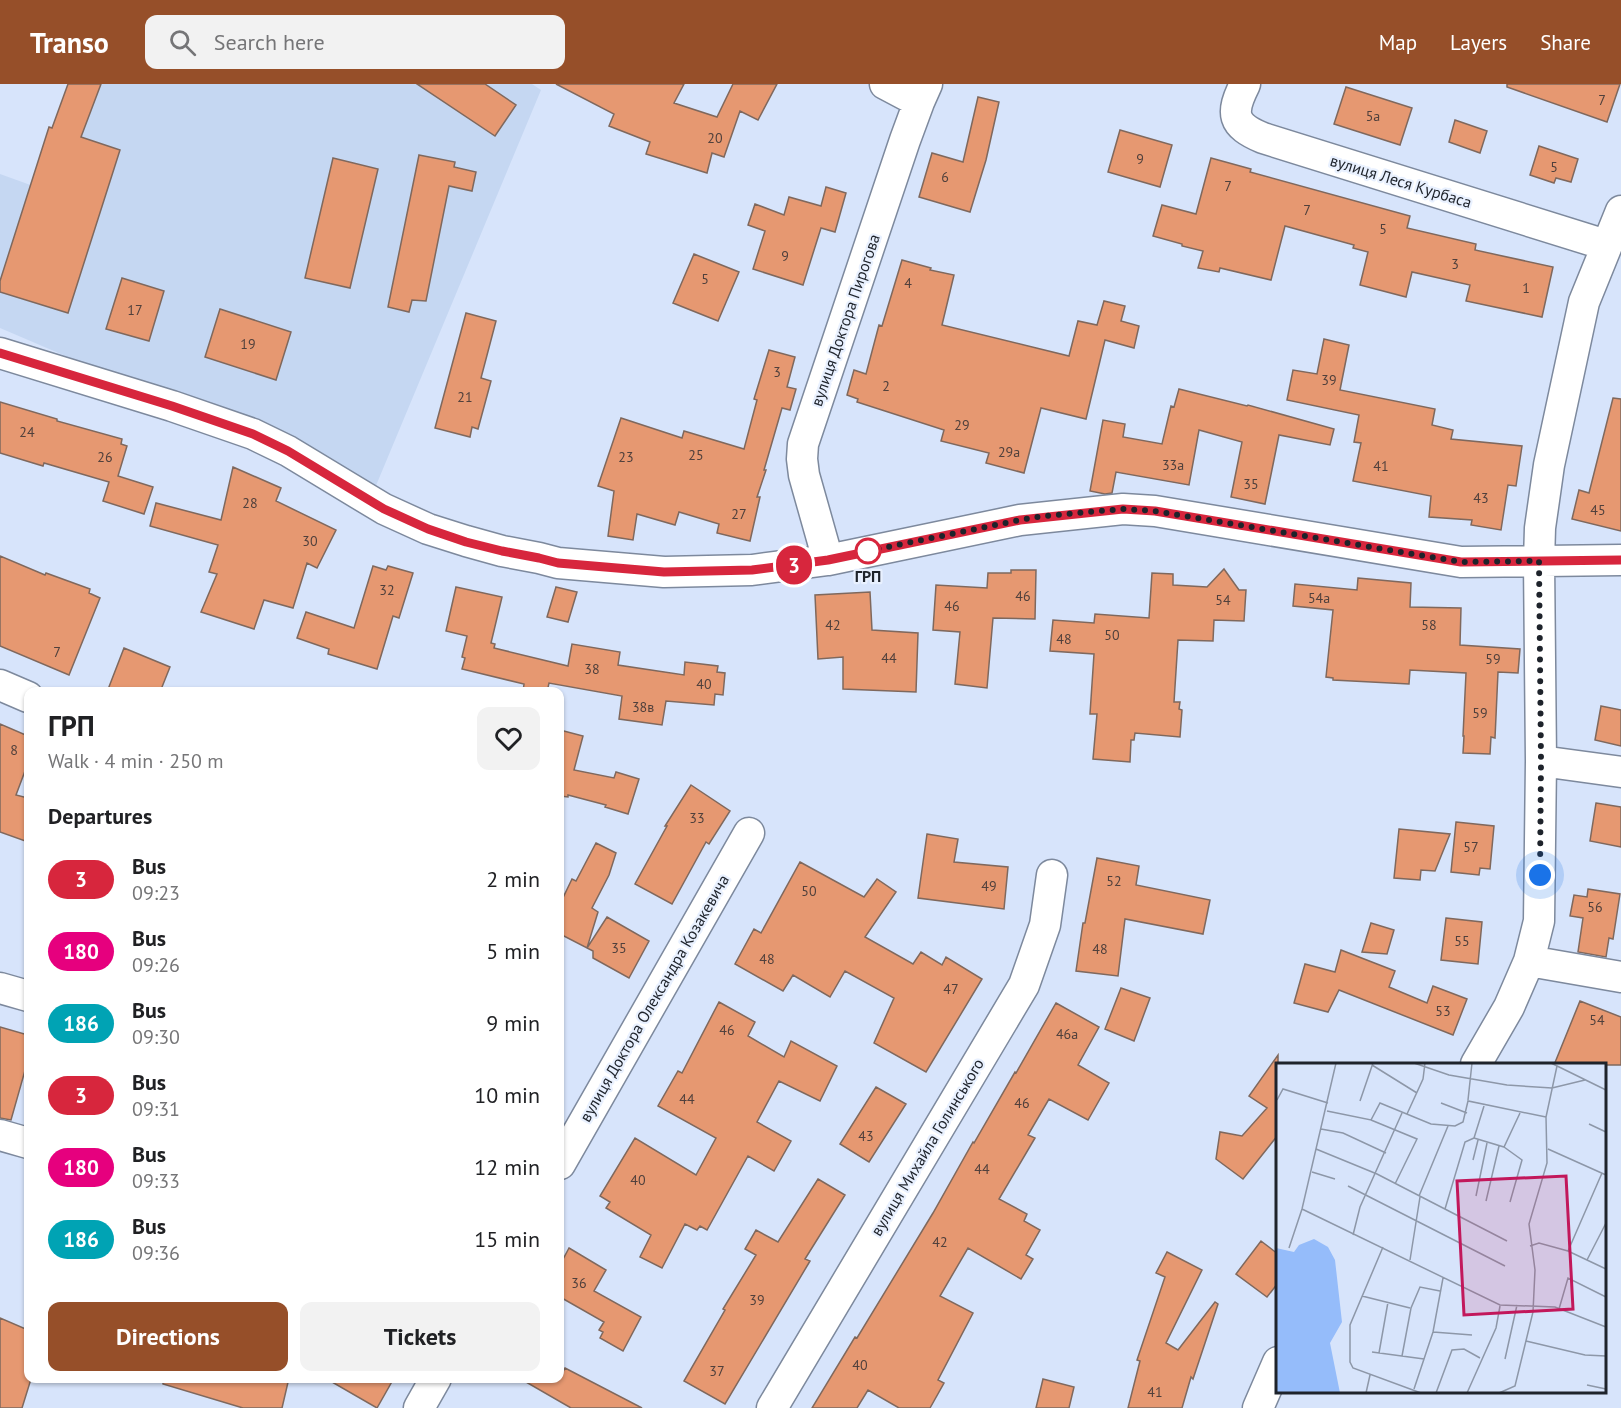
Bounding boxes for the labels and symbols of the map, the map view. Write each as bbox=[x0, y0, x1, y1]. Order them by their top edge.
house number: 7 bbox=[1598, 91, 1606, 109]
house number: 5а bbox=[1366, 107, 1380, 125]
house number: 20 bbox=[707, 129, 723, 147]
house number: 9 bbox=[1136, 150, 1144, 168]
street label: вулиця Леся Курбаса bbox=[1328, 150, 1474, 212]
house number: 5 bbox=[1550, 158, 1558, 176]
house number: 6 bbox=[941, 168, 949, 186]
house number: 7 bbox=[1224, 177, 1232, 195]
house number: 7 bbox=[1303, 201, 1311, 219]
house number: 5 bbox=[1379, 220, 1387, 238]
street label: вулиця Доктора Пирогова bbox=[806, 231, 884, 409]
house number: 9 bbox=[781, 247, 789, 265]
house number: 3 bbox=[1451, 255, 1459, 273]
house number: 5 bbox=[701, 270, 709, 288]
house number: 4 bbox=[904, 274, 912, 292]
house number: 1 bbox=[1522, 279, 1530, 297]
house number: 17 bbox=[127, 301, 143, 319]
house number: 19 bbox=[240, 335, 256, 353]
house number: 3 bbox=[773, 363, 781, 381]
house number: 39 bbox=[1321, 371, 1337, 389]
house number: 2 bbox=[882, 377, 890, 395]
house number: 21 bbox=[457, 388, 473, 406]
house number: 29 bbox=[954, 416, 970, 434]
house number: 24 bbox=[19, 423, 35, 441]
house number: 29а bbox=[998, 443, 1020, 461]
house number: 25 bbox=[688, 446, 704, 464]
house number: 26 bbox=[97, 448, 113, 466]
house number: 23 bbox=[618, 448, 634, 466]
house number: 33а bbox=[1162, 456, 1184, 474]
house number: 41 bbox=[1373, 457, 1389, 475]
house number: 35 bbox=[1243, 475, 1259, 493]
house number: 43 bbox=[1473, 489, 1489, 507]
house number: 28 bbox=[242, 494, 258, 512]
house number: 45 bbox=[1590, 501, 1606, 519]
house number: 27 bbox=[731, 505, 747, 523]
house number: 30 bbox=[302, 532, 318, 550]
marker: ГРП bbox=[855, 538, 881, 564]
line badge: 3 bbox=[774, 546, 814, 584]
place label: ГРП bbox=[855, 566, 881, 586]
house number: 32 bbox=[379, 581, 395, 599]
house number: 46 bbox=[1015, 587, 1031, 605]
house number: 54а bbox=[1308, 589, 1330, 607]
house number: 54 bbox=[1215, 591, 1231, 609]
house number: 46 bbox=[944, 597, 960, 615]
house number: 42 bbox=[825, 616, 841, 634]
house number: 58 bbox=[1421, 616, 1437, 634]
house number: 50 bbox=[1104, 626, 1120, 644]
house number: 48 bbox=[1056, 630, 1072, 648]
house number: 7 bbox=[53, 643, 61, 661]
house number: 44 bbox=[881, 649, 897, 667]
house number: 59 bbox=[1485, 650, 1501, 668]
house number: 38 bbox=[584, 660, 600, 678]
house number: 40 bbox=[696, 675, 712, 693]
house number: 38в bbox=[632, 698, 654, 716]
house number: 59 bbox=[1472, 704, 1488, 722]
house number: 8 bbox=[10, 741, 18, 759]
house number: 33 bbox=[689, 809, 705, 827]
house number: 57 bbox=[1463, 838, 1479, 856]
your location bbox=[1525, 860, 1555, 890]
street label: вулиця Доктора Олександра Козакевича bbox=[575, 871, 733, 1125]
house number: 52 bbox=[1106, 872, 1122, 890]
house number: 49 bbox=[981, 877, 997, 895]
house number: 50 bbox=[801, 882, 817, 900]
house number: 56 bbox=[1587, 898, 1603, 916]
house number: 55 bbox=[1454, 932, 1470, 950]
house number: 35 bbox=[611, 939, 627, 957]
house number: 48 bbox=[1092, 940, 1108, 958]
house number: 48 bbox=[759, 950, 775, 968]
house number: 47 bbox=[943, 980, 959, 998]
house number: 53 bbox=[1435, 1002, 1451, 1020]
house number: 54 bbox=[1589, 1011, 1605, 1029]
house number: 46 bbox=[719, 1021, 735, 1039]
house number: 46а bbox=[1056, 1025, 1078, 1043]
street label: вулиця Михайла Голинського bbox=[866, 1055, 988, 1239]
inset map bbox=[1276, 1063, 1606, 1393]
house number: 44 bbox=[679, 1090, 695, 1108]
house number: 46 bbox=[1014, 1094, 1030, 1112]
house number: 43 bbox=[858, 1127, 874, 1145]
house number: 44 bbox=[974, 1160, 990, 1178]
house number: 40 bbox=[630, 1171, 646, 1189]
house number: 42 bbox=[932, 1233, 948, 1251]
house number: 36 bbox=[571, 1274, 587, 1292]
house number: 39 bbox=[749, 1291, 765, 1309]
house number: 40 bbox=[852, 1356, 868, 1374]
house number: 37 bbox=[709, 1362, 725, 1380]
house number: 41 bbox=[1147, 1383, 1163, 1401]

